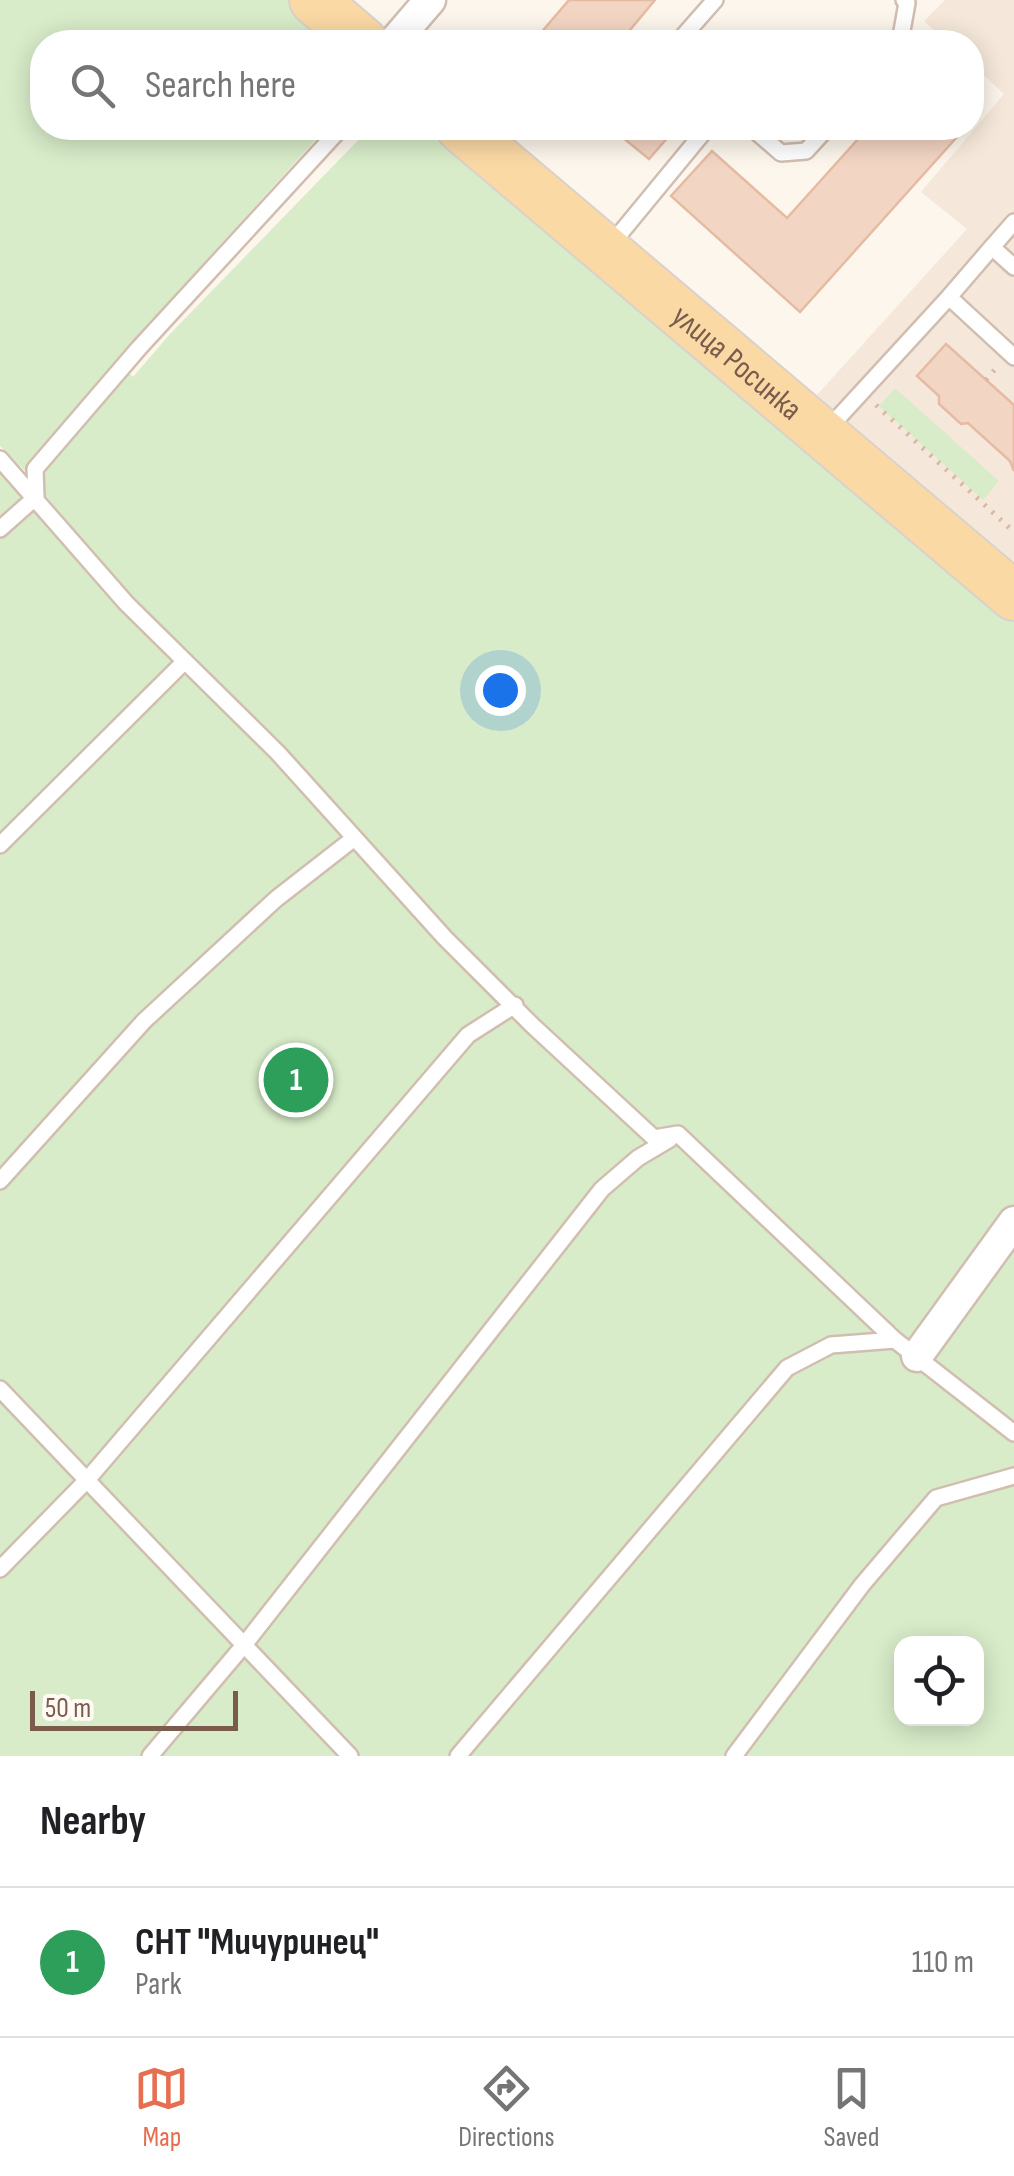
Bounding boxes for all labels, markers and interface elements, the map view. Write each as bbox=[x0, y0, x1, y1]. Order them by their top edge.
search box bbox=[30, 30, 984, 140]
icon: search bbox=[65, 58, 120, 113]
text: Search here bbox=[145, 63, 296, 108]
street label: улица Росинка bbox=[663, 297, 809, 429]
your location bbox=[475, 665, 526, 716]
pin: 1 bbox=[264, 1042, 328, 1118]
map controls bbox=[894, 1636, 984, 1726]
button: locate bbox=[894, 1636, 984, 1726]
scale bar bbox=[30, 1686, 238, 1730]
text: 50 m bbox=[45, 1692, 91, 1725]
text: Nearby bbox=[40, 1796, 146, 1847]
text: СНТ "Мичуринец" bbox=[135, 1920, 379, 1965]
text: 1 bbox=[66, 1943, 79, 1982]
text: 110 m bbox=[912, 1943, 974, 1982]
text: Park bbox=[135, 1965, 182, 2004]
tab: Map bbox=[134, 2061, 189, 2154]
tab: Directions bbox=[458, 2061, 555, 2154]
tab: Saved bbox=[823, 2061, 880, 2154]

